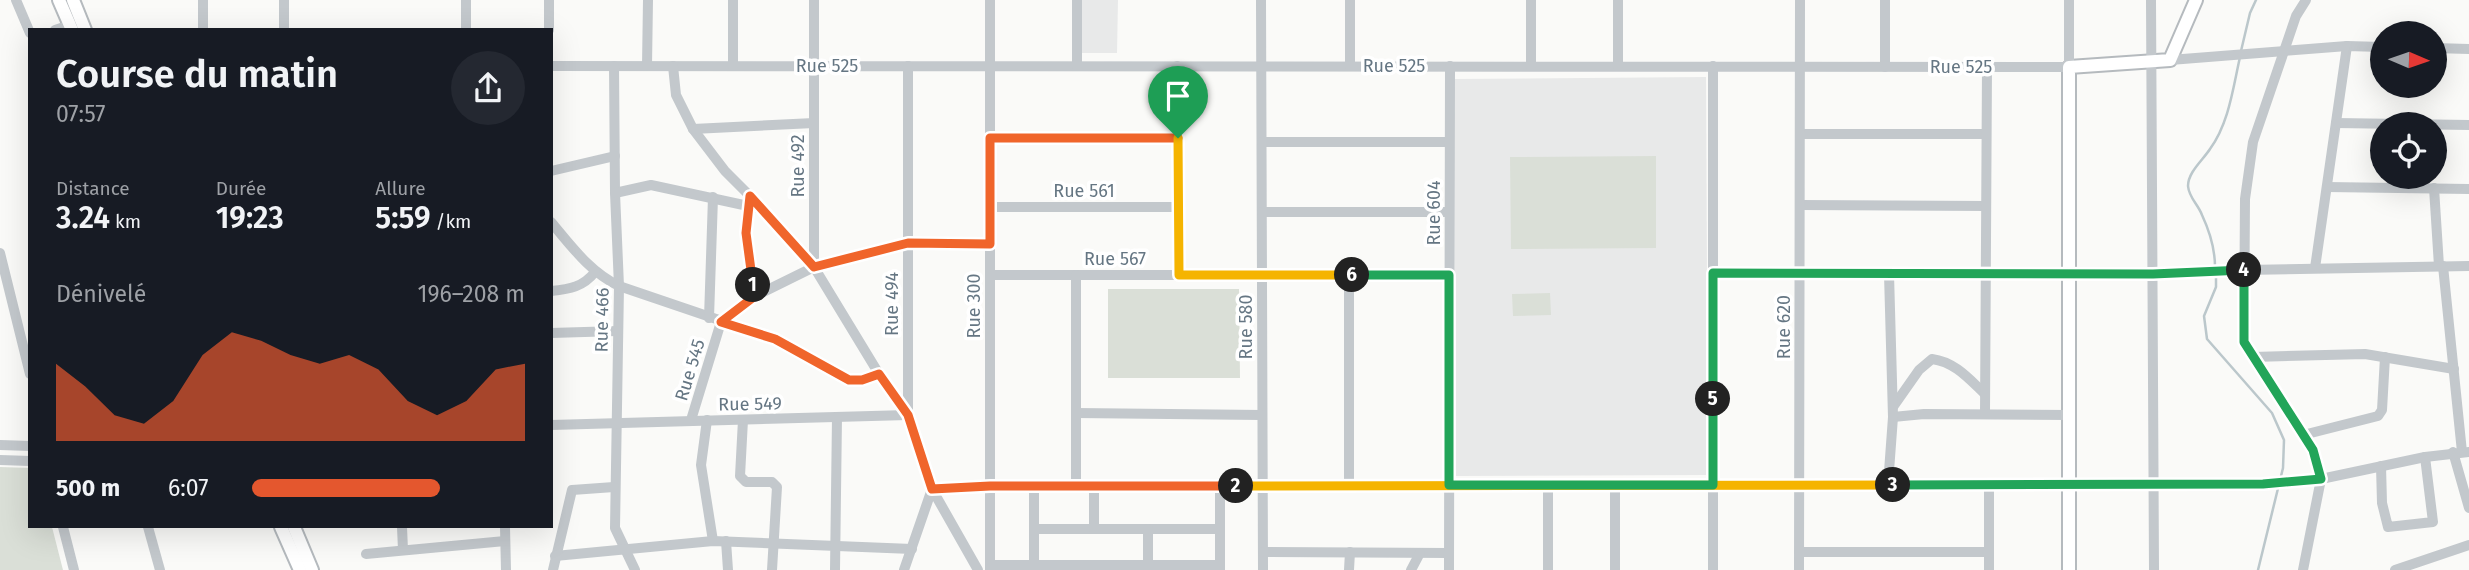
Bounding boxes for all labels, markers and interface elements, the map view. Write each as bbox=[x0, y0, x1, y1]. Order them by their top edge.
north arrow bbox=[2370, 21, 2446, 98]
map controls bbox=[2370, 21, 2447, 189]
text: Course du matin bbox=[56, 51, 338, 97]
button: share bbox=[451, 51, 525, 125]
street label: Rue 525 bbox=[796, 55, 858, 77]
street label: Rue 525 bbox=[1363, 55, 1425, 77]
street label: Rue 525 bbox=[1930, 56, 1992, 78]
pin bbox=[1148, 66, 1208, 138]
icon: arrive bbox=[1159, 77, 1197, 115]
text: 07:57 bbox=[56, 100, 105, 128]
button: locate bbox=[2370, 112, 2447, 189]
street label: Rue 492 bbox=[787, 134, 809, 198]
text: Distance bbox=[56, 177, 130, 200]
text: Durée bbox=[216, 177, 266, 200]
text: Allure bbox=[375, 177, 426, 200]
street label: Rue 561 bbox=[1053, 180, 1115, 202]
street label: Rue 604 bbox=[1423, 180, 1445, 246]
text: 3.24 bbox=[56, 200, 110, 236]
text: 19:23 bbox=[216, 200, 284, 236]
text: 5:59 bbox=[375, 200, 430, 236]
text: km bbox=[110, 210, 141, 233]
text: /km bbox=[430, 210, 471, 233]
street label: Rue 567 bbox=[1084, 248, 1146, 270]
pin: 4 bbox=[2226, 252, 2262, 288]
pin: 6 bbox=[1334, 258, 1370, 292]
text: 4 bbox=[2238, 258, 2249, 281]
text: 6 bbox=[1346, 263, 1357, 286]
pin: 1 bbox=[736, 268, 770, 302]
street label: Rue 494 bbox=[881, 272, 903, 336]
text: 1 bbox=[748, 273, 757, 296]
street label: Rue 300 bbox=[963, 273, 985, 339]
text: Dénivelé bbox=[56, 280, 146, 308]
text: 196–208 m bbox=[417, 280, 525, 308]
street label: Rue 466 bbox=[590, 287, 614, 353]
street label: Rue 580 bbox=[1235, 295, 1257, 359]
street label: Rue 620 bbox=[1773, 295, 1795, 359]
street label: Rue 545 bbox=[670, 336, 710, 404]
pin: 5 bbox=[1696, 382, 1730, 416]
text: 5 bbox=[1707, 387, 1718, 410]
street label: Rue 549 bbox=[718, 392, 782, 416]
pin: 2 bbox=[1218, 468, 1254, 504]
pin: 3 bbox=[1876, 468, 1910, 503]
text: 3 bbox=[1888, 473, 1897, 496]
text: 500 m bbox=[56, 474, 120, 502]
text: 6:07 bbox=[168, 474, 208, 502]
text: 2 bbox=[1231, 474, 1240, 497]

